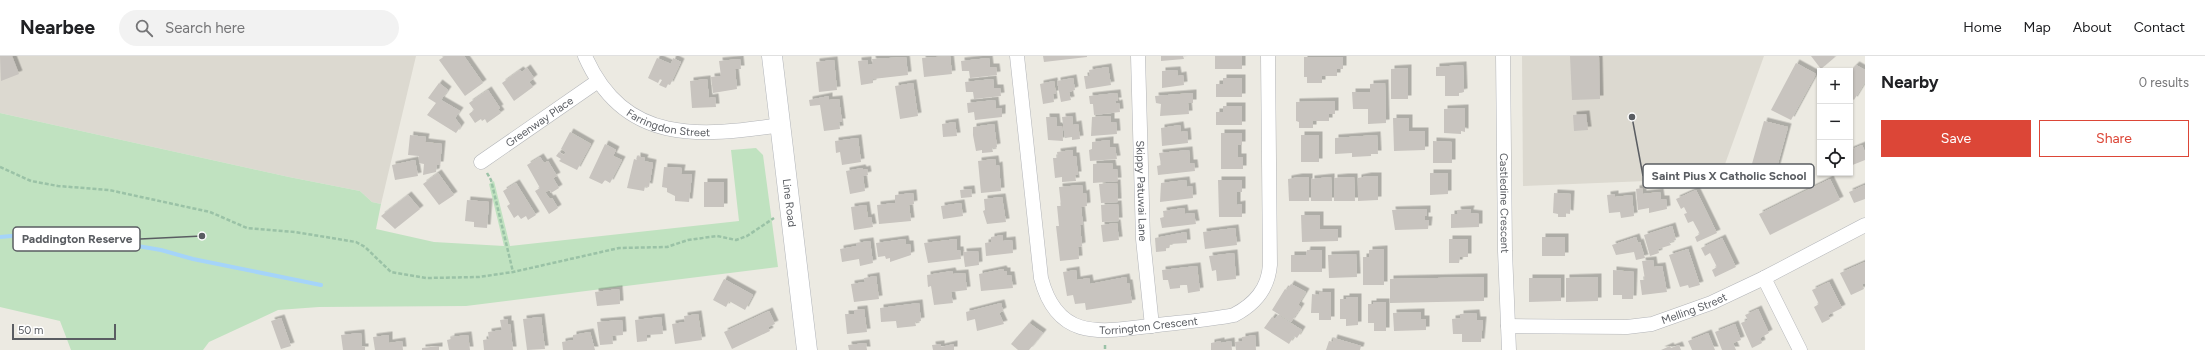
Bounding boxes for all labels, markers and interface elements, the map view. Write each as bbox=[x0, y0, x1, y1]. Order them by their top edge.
search box bbox=[119, 10, 399, 46]
text: Nearbee bbox=[20, 16, 95, 39]
icon: search bbox=[133, 17, 155, 39]
text: Search here bbox=[165, 19, 245, 37]
text: Home bbox=[1963, 19, 2002, 36]
text: Map bbox=[2024, 19, 2051, 36]
text: About bbox=[2073, 19, 2112, 36]
text: Contact bbox=[2134, 19, 2185, 36]
map controls bbox=[1817, 68, 1853, 176]
button: + bbox=[1817, 68, 1853, 104]
text: Nearby bbox=[1881, 72, 1939, 92]
text: 0 results bbox=[2139, 75, 2189, 90]
street label: Greenway Place bbox=[503, 94, 576, 150]
button: − bbox=[1817, 104, 1853, 140]
street label: Farringdon Street bbox=[624, 106, 710, 139]
button: Save bbox=[1881, 120, 2031, 157]
button: Share bbox=[2039, 120, 2189, 157]
street label: Skippy Patuwai Lane bbox=[1133, 140, 1149, 242]
button: locate bbox=[1817, 140, 1853, 176]
street label: Castledine Crescent bbox=[1497, 153, 1511, 253]
callout: Saint Pius X Catholic School bbox=[1643, 164, 1814, 188]
text: Saint Pius X Catholic School bbox=[1652, 169, 1806, 183]
street label: Line Road bbox=[780, 178, 798, 228]
callout: Paddington Reserve bbox=[13, 227, 140, 251]
text: Paddington Reserve bbox=[22, 232, 133, 246]
street label: Melling Street bbox=[1660, 290, 1729, 327]
street label: Torrington Crescent bbox=[1099, 315, 1199, 337]
scale bar bbox=[12, 322, 116, 341]
text: 50 m bbox=[18, 324, 43, 337]

